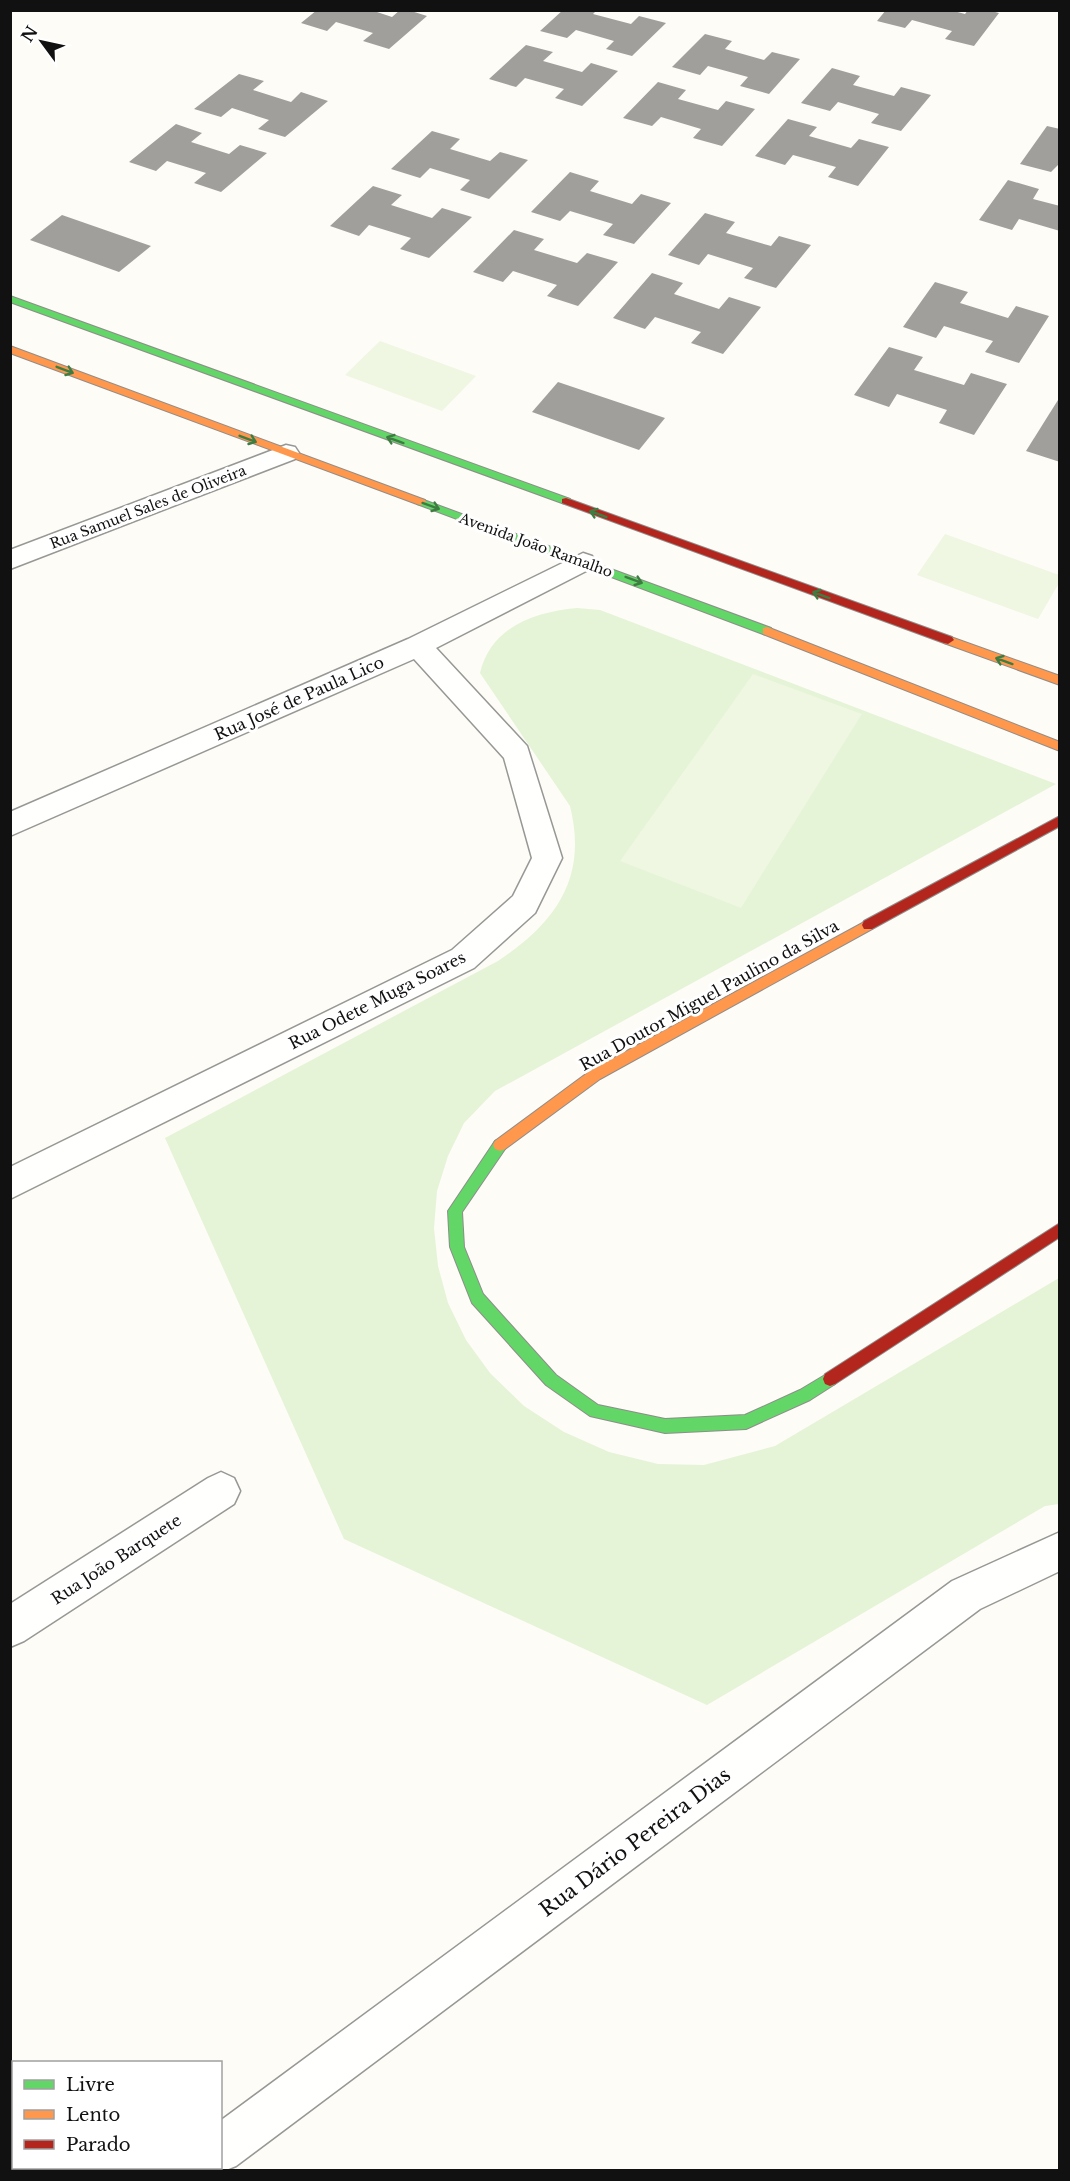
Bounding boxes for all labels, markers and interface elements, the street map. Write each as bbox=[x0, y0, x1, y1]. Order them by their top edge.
north arrow bbox=[12, 12, 72, 72]
text: N bbox=[17, 22, 42, 46]
one-way arrow bbox=[55, 365, 74, 376]
one-way arrow bbox=[238, 434, 257, 445]
one-way arrow bbox=[387, 434, 405, 445]
street label: Rua Samuel Sales de Oliveira bbox=[47, 461, 249, 553]
one-way arrow bbox=[421, 501, 440, 512]
one-way arrow bbox=[589, 508, 608, 519]
street label: Avenida João Ramalho bbox=[456, 509, 615, 581]
one-way arrow bbox=[624, 576, 642, 587]
one-way arrow bbox=[812, 589, 831, 600]
street label: Rua José de Paula Lico bbox=[211, 652, 387, 744]
one-way arrow bbox=[996, 655, 1014, 666]
street label: Rua Doutor Miguel Paulino da Silva bbox=[576, 915, 842, 1075]
street label: Rua Odete Muga Soares bbox=[285, 947, 469, 1053]
street label: Rua João Barquete bbox=[47, 1509, 185, 1609]
street label: Rua Dário Pereira Dias bbox=[535, 1762, 735, 1922]
legend bbox=[12, 2061, 222, 2169]
text: Livre bbox=[66, 2074, 115, 2096]
text: Lento bbox=[66, 2104, 120, 2126]
text: Parado bbox=[66, 2134, 131, 2156]

